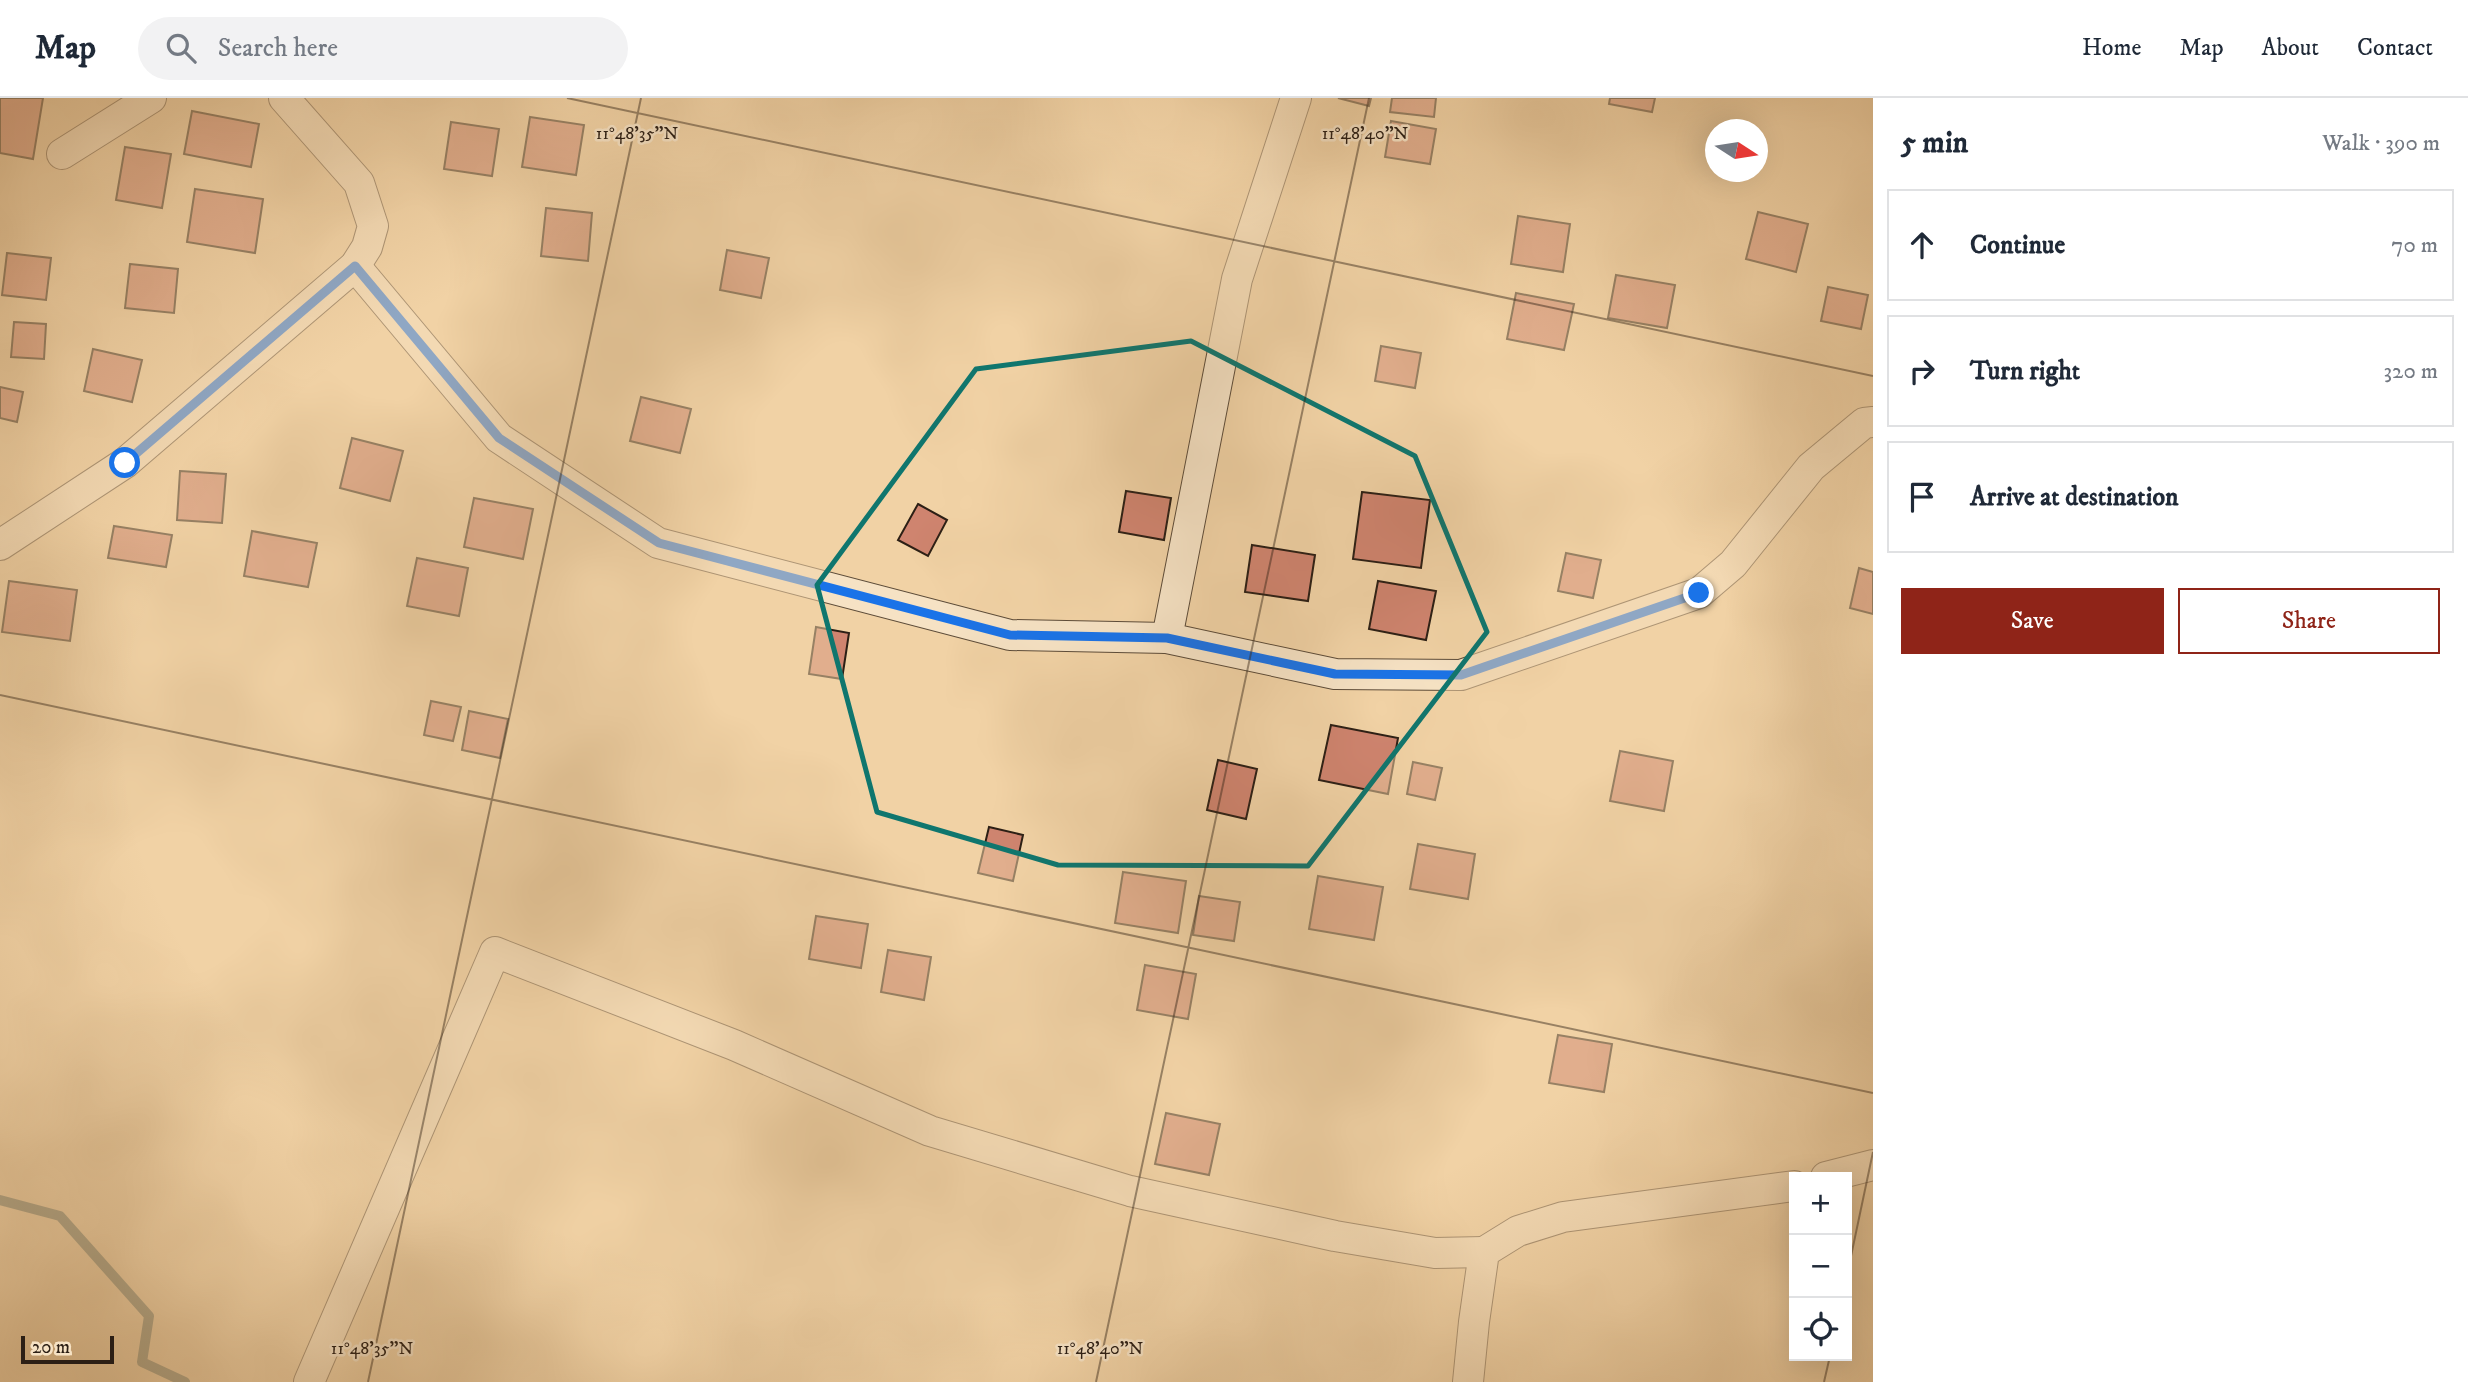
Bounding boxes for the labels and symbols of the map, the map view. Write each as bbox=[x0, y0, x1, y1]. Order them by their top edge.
north arrow bbox=[1705, 119, 1768, 182]
text: 11°48'35"N bbox=[596, 123, 678, 145]
text: 11°48'40"N bbox=[1322, 123, 1409, 145]
route start bbox=[109, 447, 140, 478]
route end bbox=[1683, 577, 1714, 608]
scale bar bbox=[21, 1333, 114, 1365]
text: 11°48'35"N bbox=[331, 1338, 413, 1360]
text: 11°48'40"N bbox=[1057, 1338, 1144, 1360]

